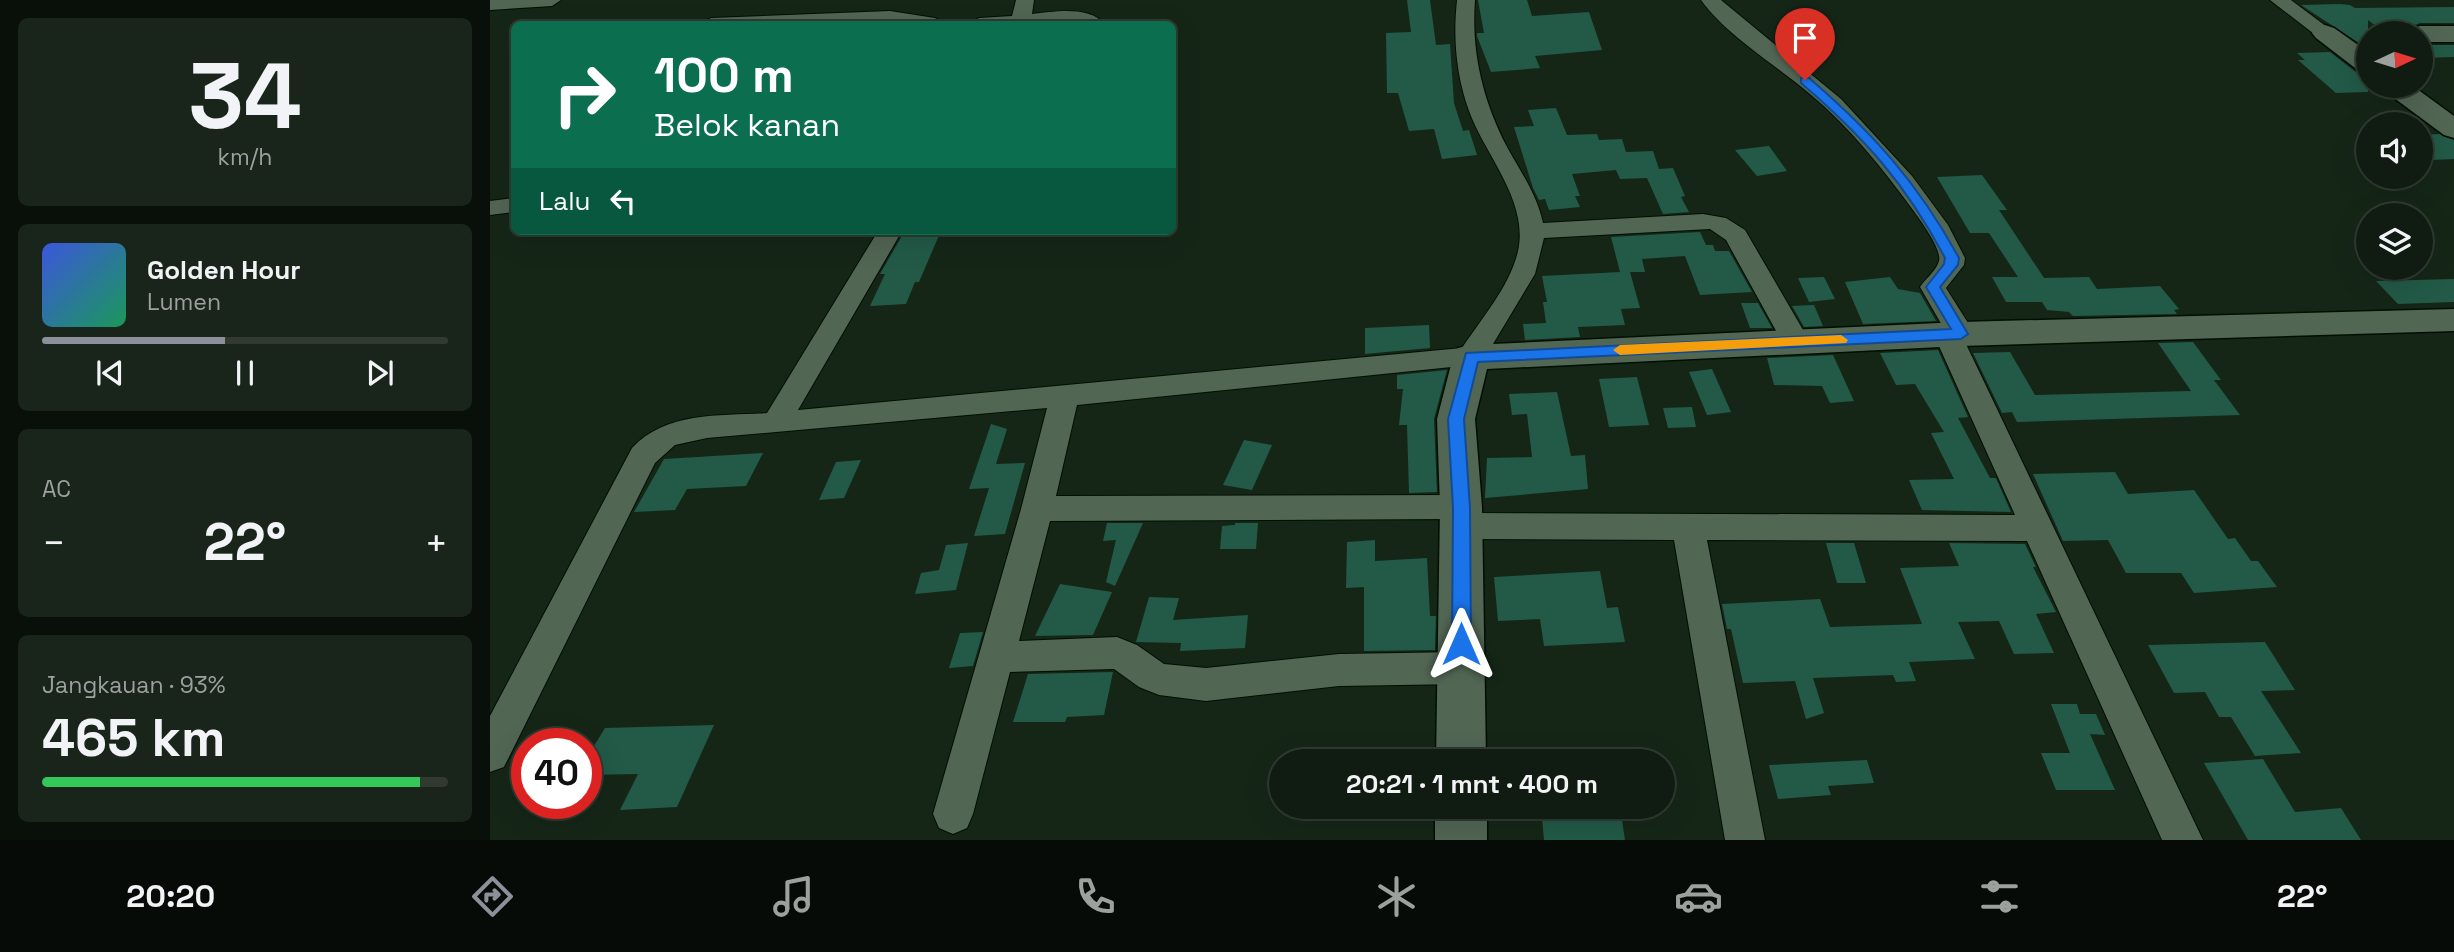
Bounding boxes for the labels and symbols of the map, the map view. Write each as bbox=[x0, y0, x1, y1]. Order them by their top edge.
pin bbox=[1775, 8, 1835, 80]
north arrow bbox=[2356, 21, 2432, 98]
position arrow bbox=[1424, 607, 1498, 681]
speed limit sign: 40 bbox=[511, 728, 602, 819]

